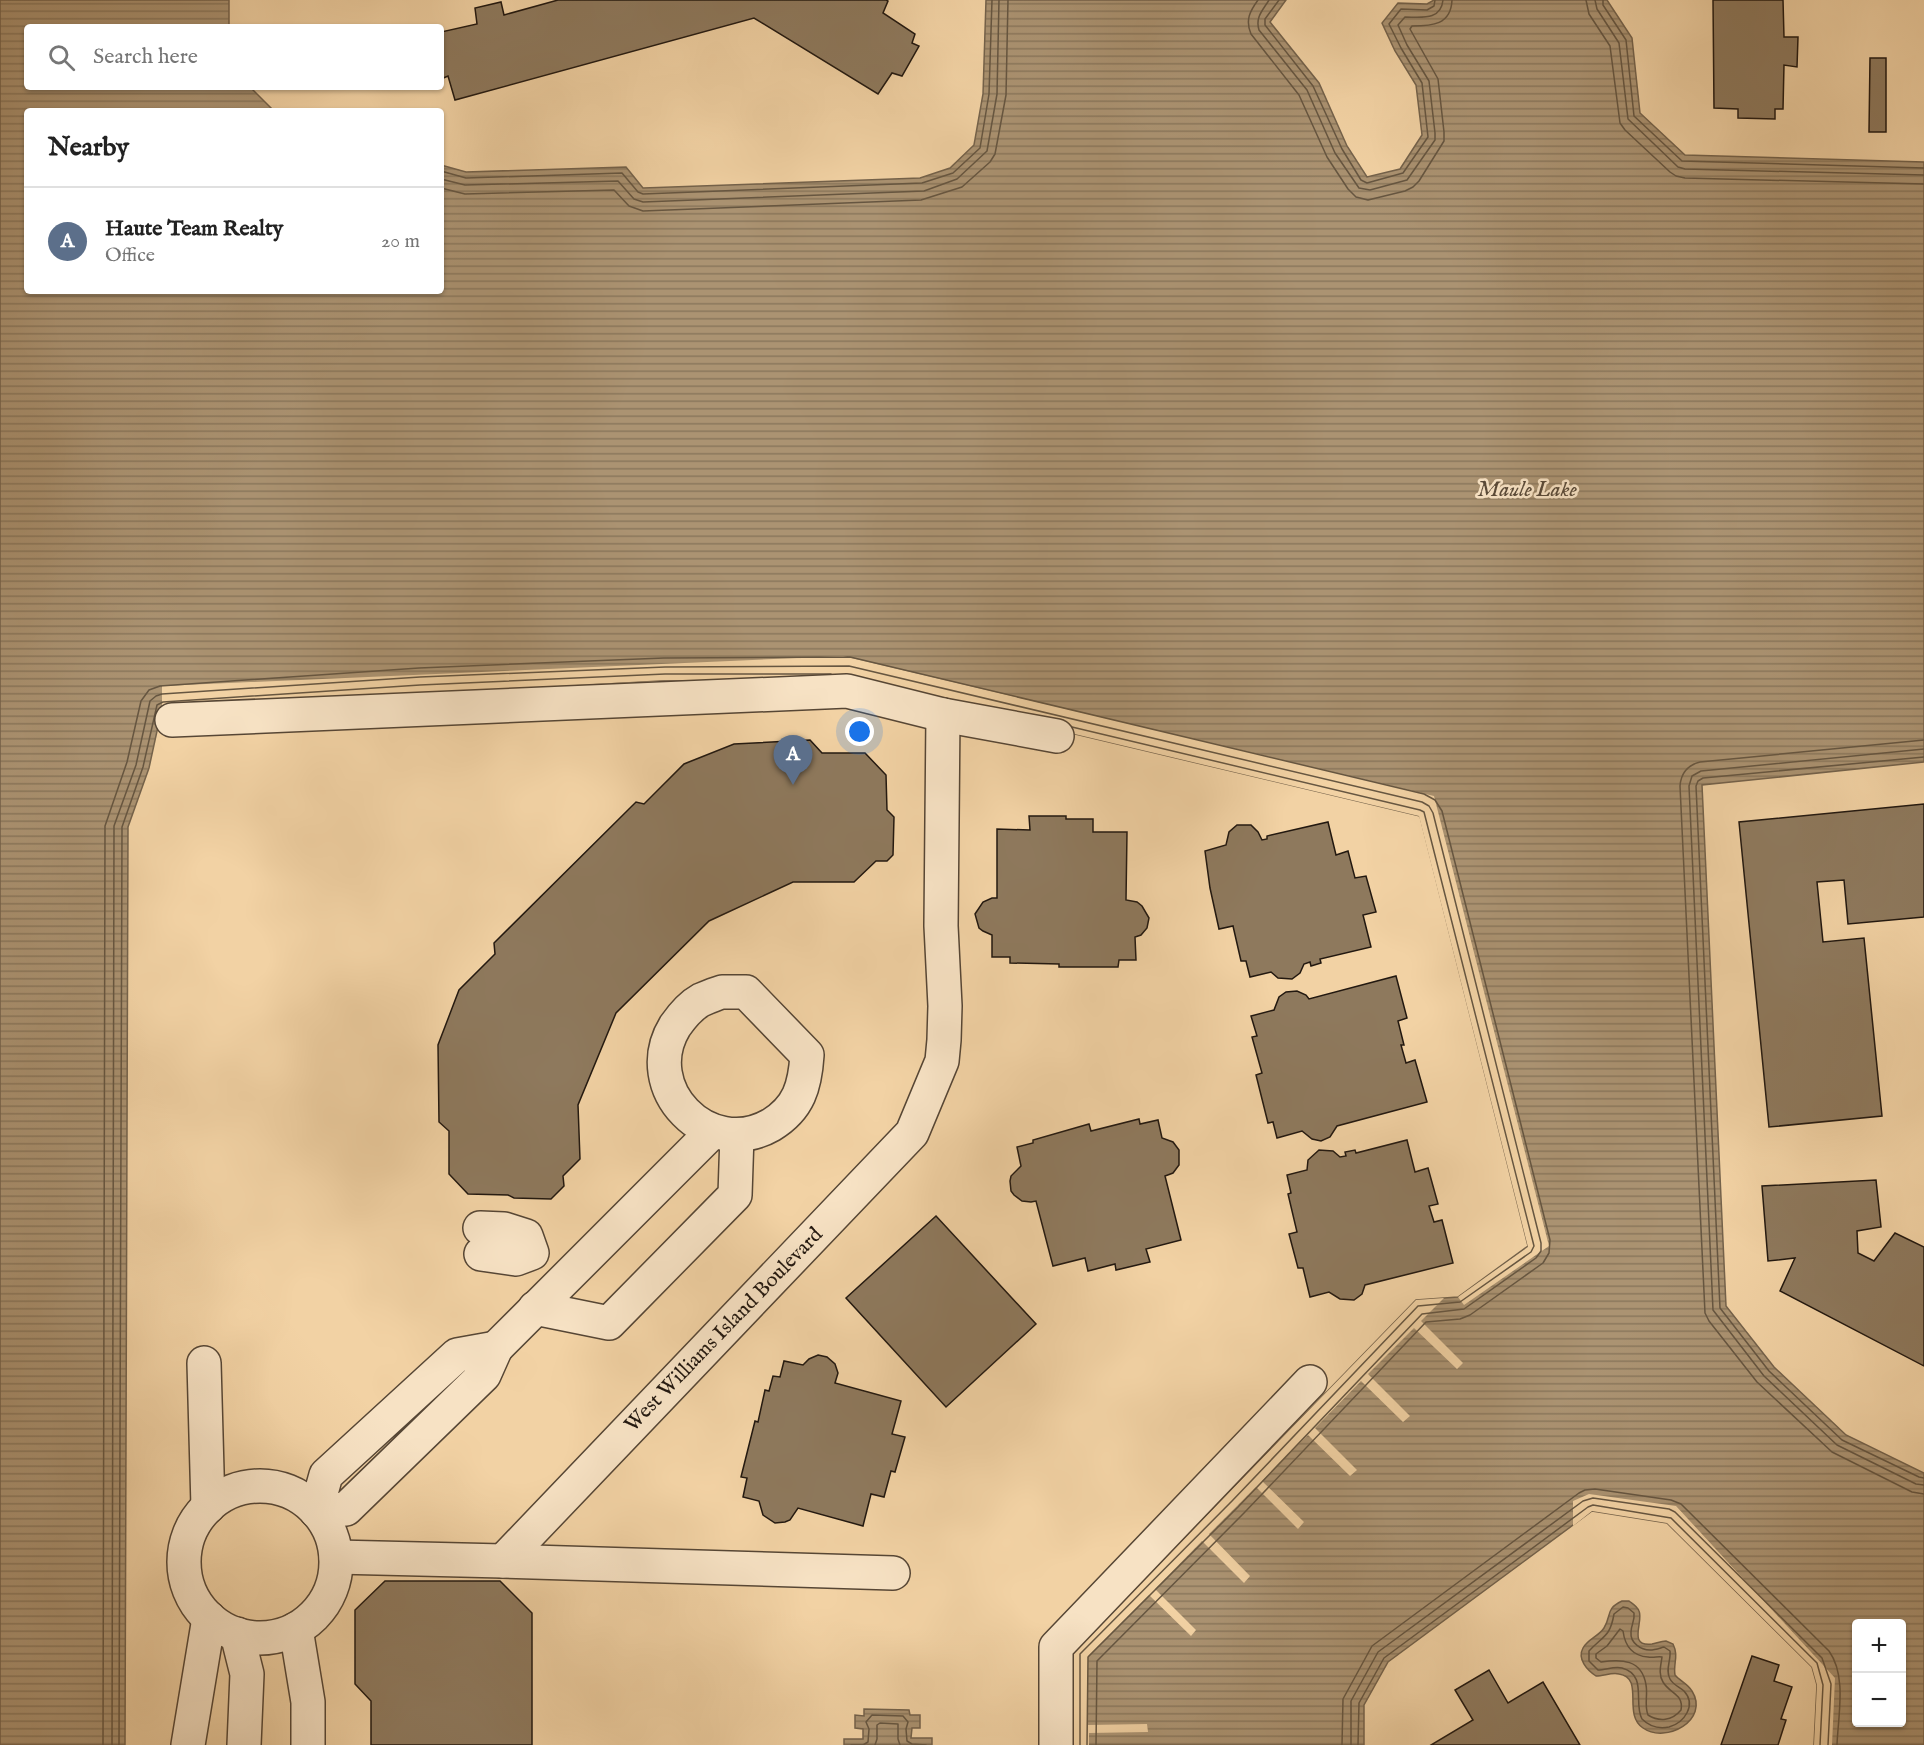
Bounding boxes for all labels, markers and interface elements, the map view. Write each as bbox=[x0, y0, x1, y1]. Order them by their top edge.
search box bbox=[24, 24, 444, 90]
icon: search bbox=[45, 41, 78, 74]
text: Search here bbox=[93, 43, 198, 71]
text: Nearby bbox=[48, 131, 129, 164]
text: Haute Team Realty bbox=[105, 215, 283, 243]
text: A bbox=[61, 229, 74, 254]
text: 20 m bbox=[381, 229, 420, 254]
text: Office bbox=[105, 243, 155, 268]
water label: Maule Lake bbox=[1477, 476, 1577, 504]
your location bbox=[845, 717, 874, 746]
pin: A bbox=[774, 736, 812, 785]
street label: West Williams Island Boulevard bbox=[619, 1221, 830, 1438]
map controls bbox=[1852, 1619, 1906, 1727]
button: + bbox=[1852, 1619, 1906, 1673]
button: − bbox=[1852, 1673, 1906, 1727]

